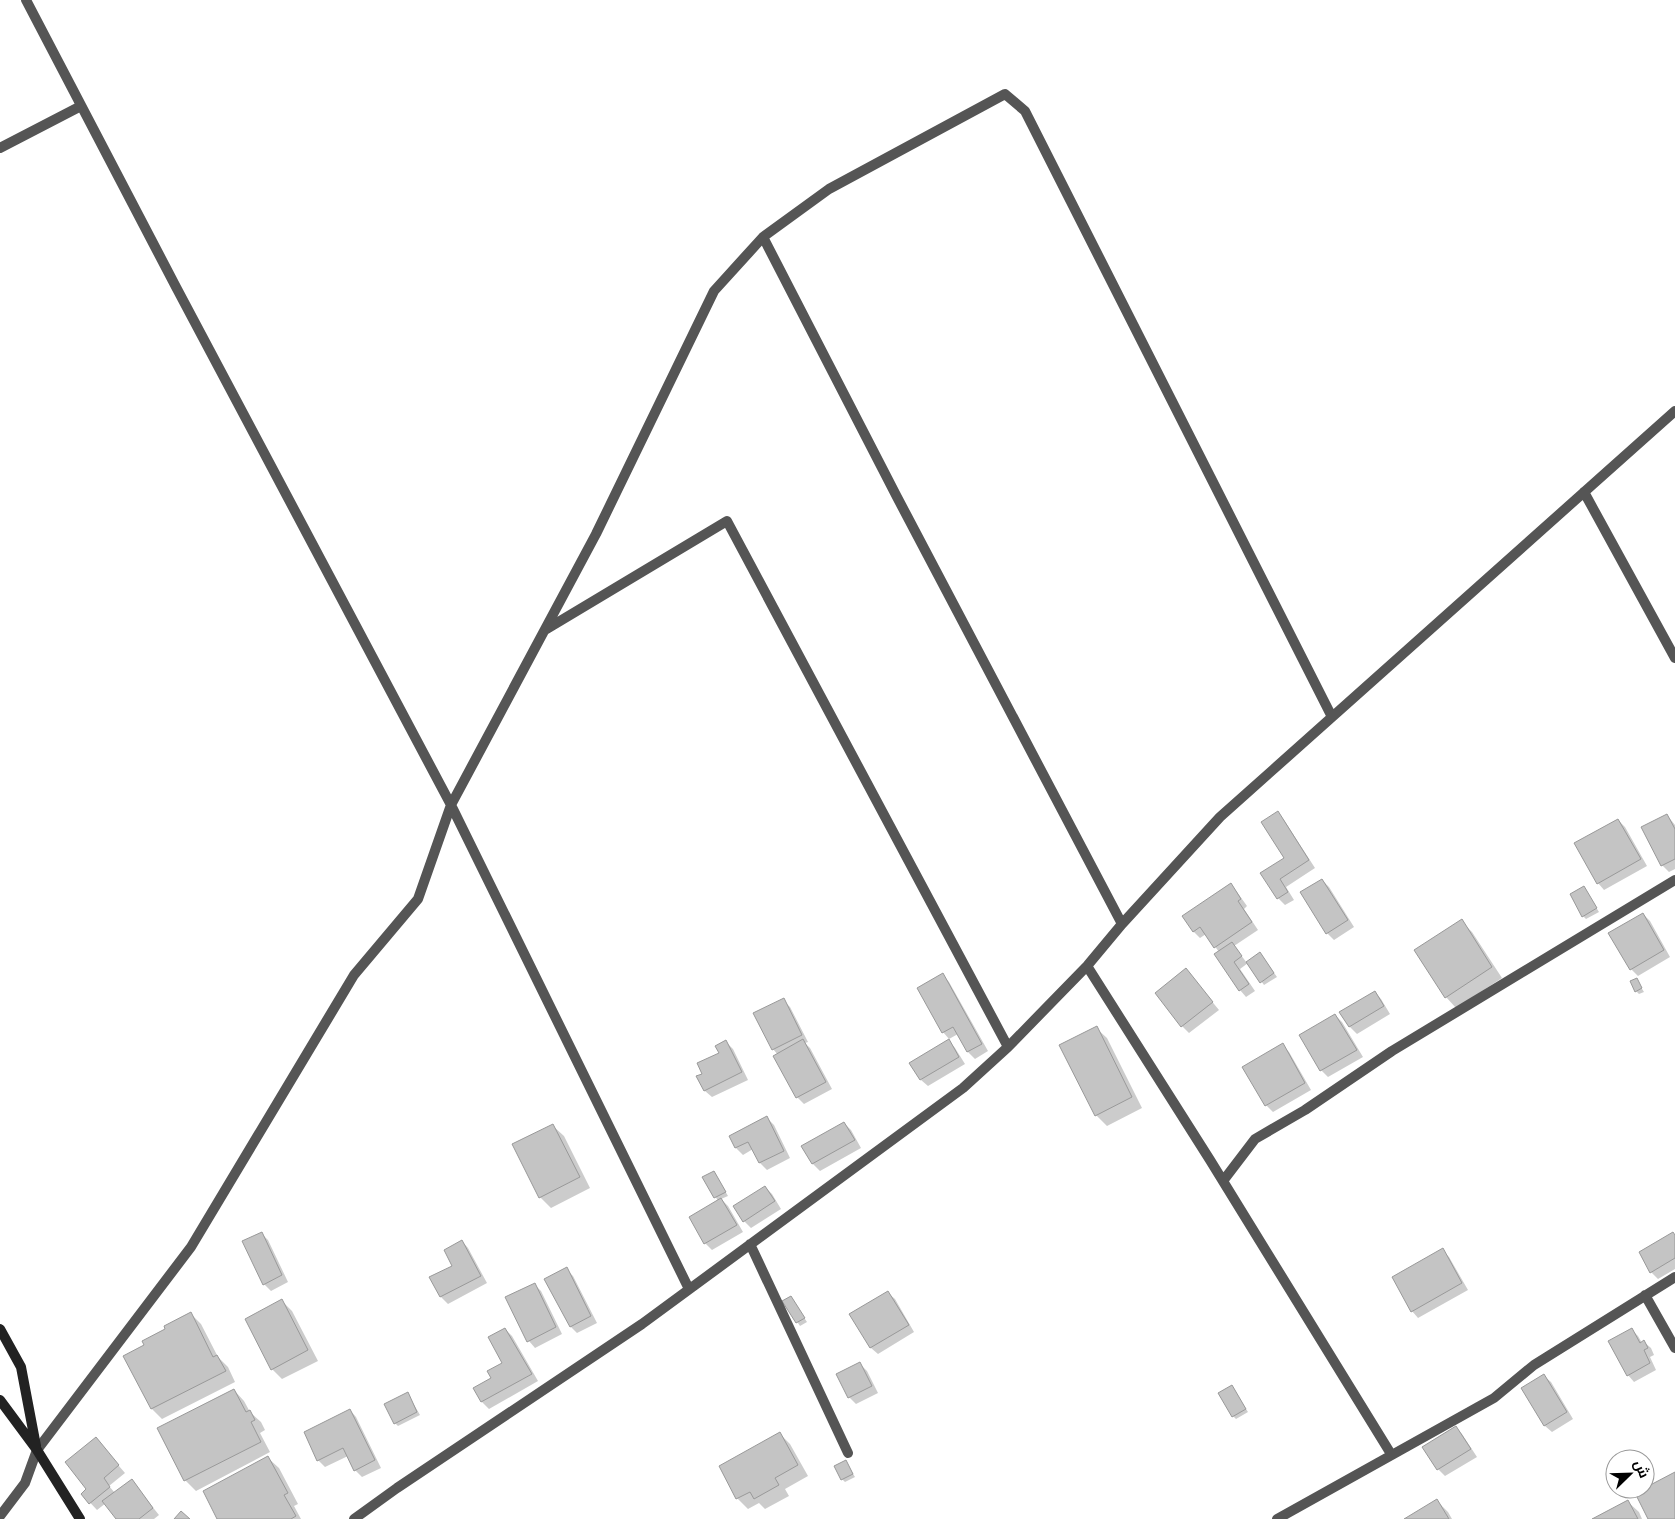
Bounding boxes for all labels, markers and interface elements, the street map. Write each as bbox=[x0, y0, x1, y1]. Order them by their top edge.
north arrow bbox=[1605, 1449, 1655, 1499]
text: ش bbox=[1630, 1458, 1653, 1481]

